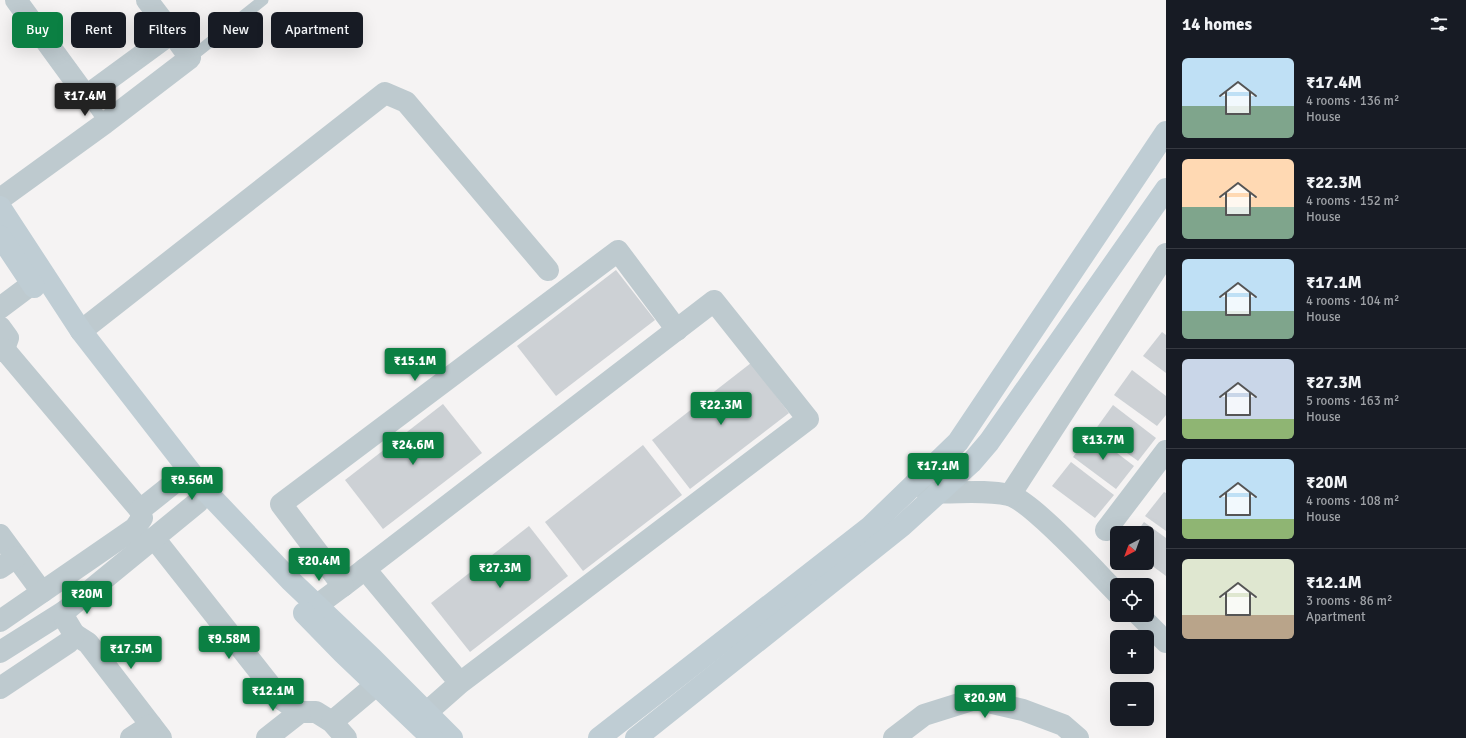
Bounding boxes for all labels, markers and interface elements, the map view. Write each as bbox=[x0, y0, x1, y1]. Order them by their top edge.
chip: Buy bbox=[12, 12, 63, 48]
chip: Rent bbox=[71, 12, 126, 48]
chip: Filters bbox=[134, 12, 200, 48]
chip: New bbox=[208, 12, 263, 48]
chip: Apartment bbox=[271, 12, 363, 48]
icon: filters bbox=[1428, 13, 1450, 35]
text: 14 homes bbox=[1182, 14, 1252, 35]
text: ₹17.4M bbox=[1306, 72, 1362, 93]
icon: home bbox=[1214, 74, 1262, 122]
pin: ₹17.4M bbox=[52, 83, 118, 117]
text: ₹17.4M bbox=[64, 88, 106, 104]
text: 4 rooms · 136 m² bbox=[1306, 93, 1399, 109]
text: House bbox=[1306, 109, 1341, 125]
text: ₹22.3M bbox=[1306, 172, 1362, 193]
icon: home bbox=[1214, 175, 1262, 223]
text: 4 rooms · 152 m² bbox=[1306, 193, 1399, 209]
text: House bbox=[1306, 209, 1341, 225]
text: ₹17.1M bbox=[1306, 272, 1362, 293]
icon: home bbox=[1214, 275, 1262, 323]
text: 4 rooms · 104 m² bbox=[1306, 293, 1399, 309]
text: House bbox=[1306, 309, 1341, 325]
pin: ₹15.1M bbox=[382, 348, 448, 382]
text: ₹15.1M bbox=[394, 353, 436, 369]
text: ₹27.3M bbox=[1306, 372, 1362, 393]
icon: home bbox=[1214, 375, 1262, 423]
pin: ₹22.3M bbox=[688, 392, 754, 426]
text: 5 rooms · 163 m² bbox=[1306, 393, 1399, 409]
text: ₹22.3M bbox=[700, 397, 742, 413]
text: House bbox=[1306, 409, 1341, 425]
pin: ₹13.7M bbox=[1070, 427, 1136, 461]
pin: ₹24.6M bbox=[380, 432, 446, 466]
text: ₹13.7M bbox=[1082, 432, 1124, 448]
text: ₹24.6M bbox=[392, 437, 434, 453]
pin: ₹17.1M bbox=[905, 453, 971, 487]
text: ₹17.1M bbox=[917, 458, 959, 474]
pin: ₹9.56M bbox=[159, 467, 225, 501]
text: ₹9.56M bbox=[171, 472, 213, 488]
text: ₹20M bbox=[1306, 472, 1348, 493]
icon: home bbox=[1214, 475, 1262, 523]
text: 4 rooms · 108 m² bbox=[1306, 493, 1399, 509]
text: House bbox=[1306, 509, 1341, 525]
north arrow bbox=[1110, 526, 1154, 570]
map controls bbox=[1110, 526, 1154, 726]
pin: ₹20.4M bbox=[286, 548, 352, 582]
text: ₹20.4M bbox=[298, 553, 340, 569]
pin: ₹27.3M bbox=[467, 555, 533, 589]
text: ₹27.3M bbox=[479, 560, 521, 576]
text: ₹12.1M bbox=[1306, 572, 1362, 593]
icon: home bbox=[1214, 575, 1262, 623]
button: locate bbox=[1110, 578, 1154, 622]
pin: ₹20M bbox=[63, 581, 111, 615]
text: ₹20M bbox=[71, 586, 103, 602]
text: 3 rooms · 86 m² bbox=[1306, 593, 1392, 609]
text: Apartment bbox=[1306, 609, 1366, 625]
pin: ₹9.58M bbox=[196, 626, 262, 660]
button: + bbox=[1110, 630, 1154, 674]
text: ₹9.58M bbox=[208, 631, 250, 647]
pin: ₹17.5M bbox=[98, 636, 164, 670]
text: ₹17.5M bbox=[110, 641, 152, 657]
pin: ₹12.1M bbox=[240, 678, 306, 712]
button: − bbox=[1110, 682, 1154, 726]
text: ₹12.1M bbox=[252, 683, 294, 699]
pin: ₹20.9M bbox=[952, 685, 1018, 719]
text: ₹20.9M bbox=[964, 690, 1006, 706]

